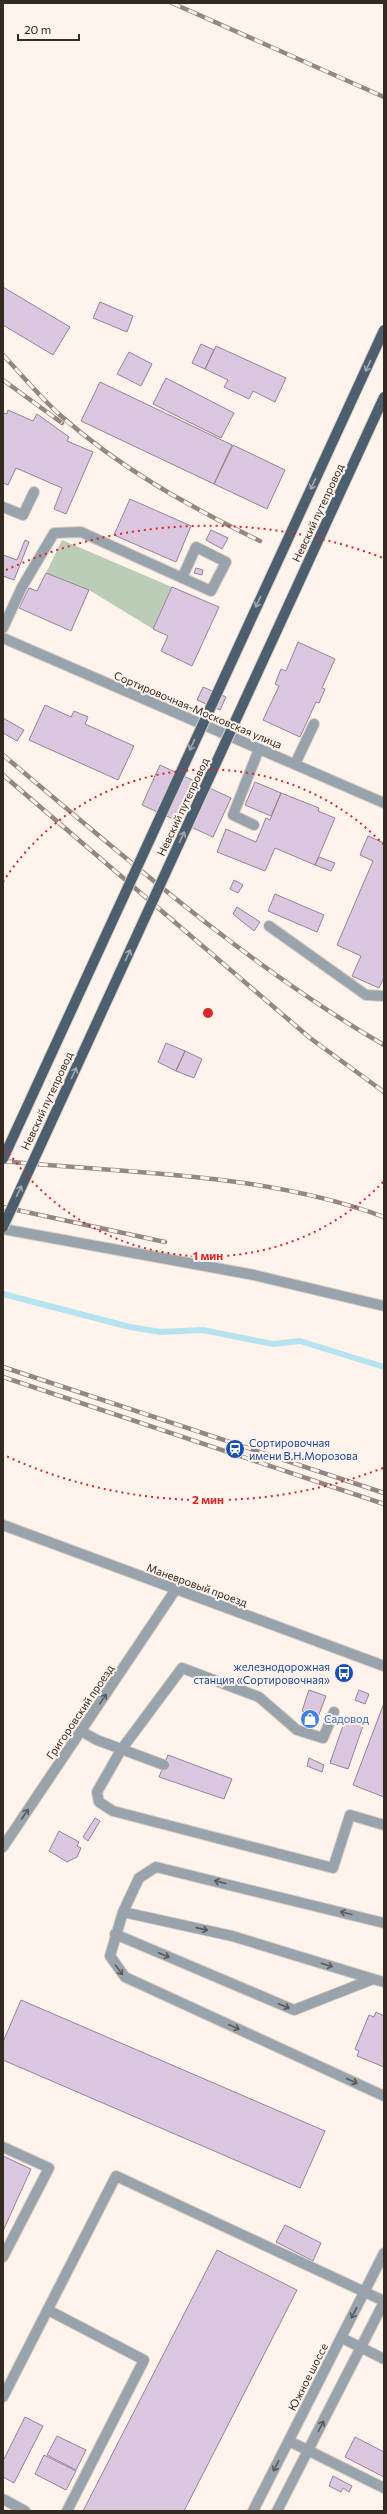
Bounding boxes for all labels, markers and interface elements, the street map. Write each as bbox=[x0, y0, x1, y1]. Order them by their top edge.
scale bar bbox=[18, 16, 79, 42]
text: 20 m bbox=[24, 22, 51, 36]
one-way arrow bbox=[364, 359, 371, 371]
street label: Невский путепровод bbox=[289, 461, 346, 564]
one-way arrow bbox=[309, 477, 316, 489]
one-way arrow bbox=[254, 595, 261, 607]
street label: Сортировочная-Московская улица bbox=[112, 668, 284, 751]
one-way arrow bbox=[188, 739, 195, 751]
street label: Невский путепровод bbox=[154, 755, 211, 858]
one-way arrow bbox=[179, 831, 187, 843]
one-way arrow bbox=[125, 949, 132, 961]
centre of rings bbox=[201, 1006, 215, 1020]
street label: Невский путепровод bbox=[18, 1049, 75, 1152]
one-way arrow bbox=[71, 1067, 78, 1079]
one-way arrow bbox=[16, 1185, 23, 1197]
text: 1 мин bbox=[193, 1248, 223, 1262]
place label: Сортировочная имени В.Н.Морозова bbox=[249, 1436, 358, 1462]
station icon: Сортировочная имени В.Н.Морозова bbox=[224, 1438, 246, 1460]
text: 2 мин bbox=[192, 1492, 224, 1506]
street label: Маневровый проезд bbox=[145, 1560, 250, 1609]
place label: железнодорожная станция «Сортировочная» bbox=[193, 1660, 330, 1686]
street label: Григоровский проезд bbox=[43, 1662, 116, 1761]
bus stop icon: железнодорожная станция «Сортировочная» bbox=[333, 1662, 355, 1684]
one-way arrow bbox=[99, 1694, 107, 1705]
shop icon: Садовод bbox=[299, 1708, 321, 1730]
place label: Садовод bbox=[324, 1712, 370, 1725]
one-way arrow bbox=[21, 1809, 29, 1820]
one-way arrow bbox=[214, 1878, 227, 1886]
one-way arrow bbox=[340, 1909, 353, 1917]
one-way arrow bbox=[195, 1926, 208, 1934]
one-way arrow bbox=[158, 1952, 170, 1959]
one-way arrow bbox=[320, 1962, 333, 1969]
one-way arrow bbox=[115, 1964, 123, 1975]
one-way arrow bbox=[277, 2002, 289, 2010]
one-way arrow bbox=[228, 2024, 240, 2031]
one-way arrow bbox=[346, 2078, 358, 2085]
one-way arrow bbox=[350, 2307, 357, 2319]
street label: Южное шоссе bbox=[285, 2341, 330, 2413]
one-way arrow bbox=[318, 2421, 325, 2433]
one-way arrow bbox=[271, 2460, 279, 2472]

